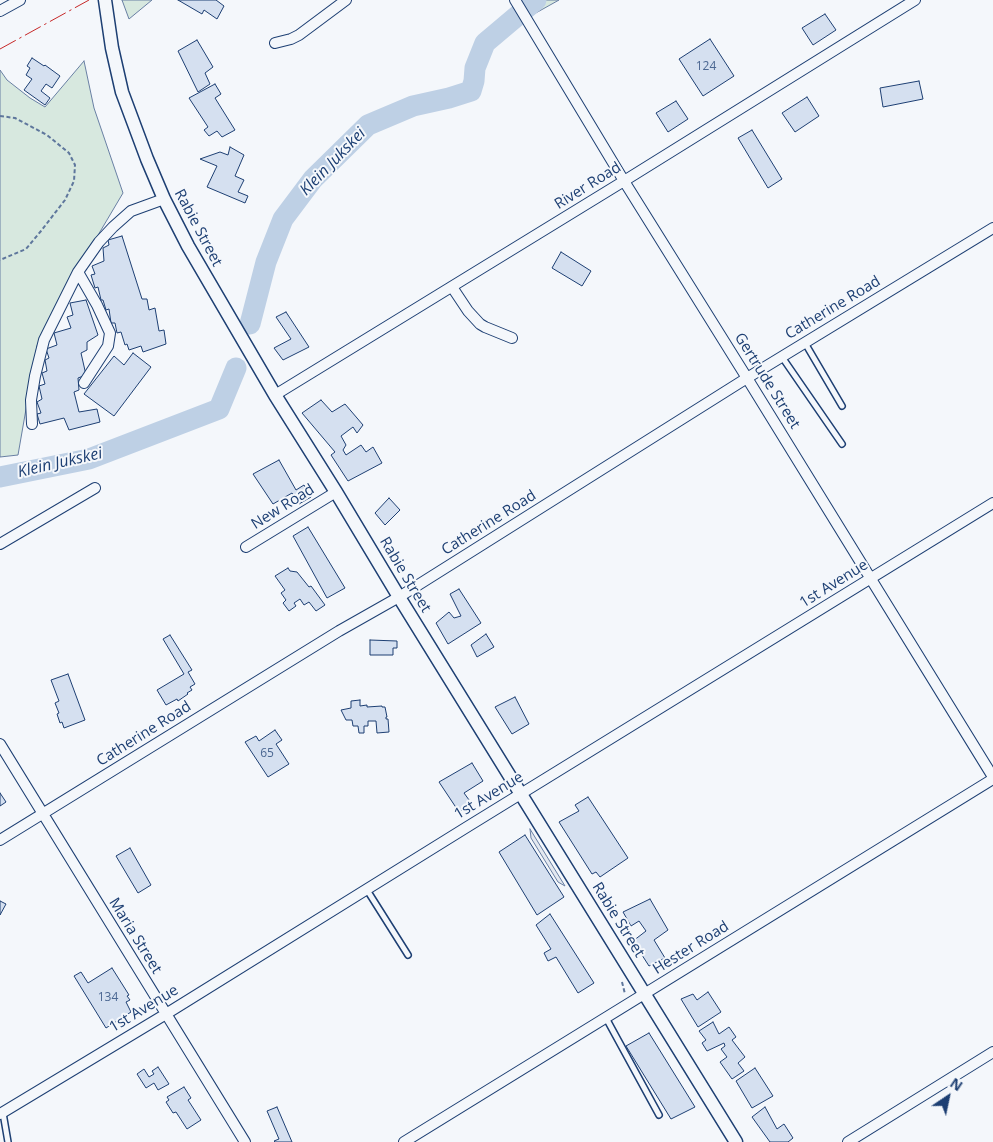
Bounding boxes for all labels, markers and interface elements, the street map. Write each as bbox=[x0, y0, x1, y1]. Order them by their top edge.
house number: 124 bbox=[696, 60, 716, 74]
water label: Klein Jukskei bbox=[296, 124, 370, 200]
street label: River Road bbox=[552, 159, 624, 213]
street label: Rabie Street bbox=[170, 186, 226, 270]
street label: Catherine Road bbox=[782, 272, 884, 344]
street label: Gertrude Street bbox=[730, 330, 804, 432]
water label: Klein Jukskei bbox=[16, 444, 104, 482]
street label: New Road bbox=[248, 481, 318, 533]
street label: Catherine Road bbox=[438, 487, 540, 559]
street label: Rabie Street bbox=[375, 534, 435, 616]
street label: 1st Avenue bbox=[797, 556, 871, 612]
street label: Catherine Road bbox=[93, 698, 195, 770]
house number: 65 bbox=[260, 747, 274, 761]
street label: 1st Avenue bbox=[451, 768, 527, 824]
street label: Rabie Street bbox=[588, 879, 648, 961]
street label: Maria Street bbox=[105, 895, 165, 977]
street label: Hester Road bbox=[650, 918, 732, 978]
street label: 1st Avenue bbox=[106, 981, 182, 1037]
house number: 134 bbox=[98, 991, 118, 1005]
north arrow bbox=[923, 1072, 973, 1122]
text: N bbox=[947, 1073, 967, 1095]

